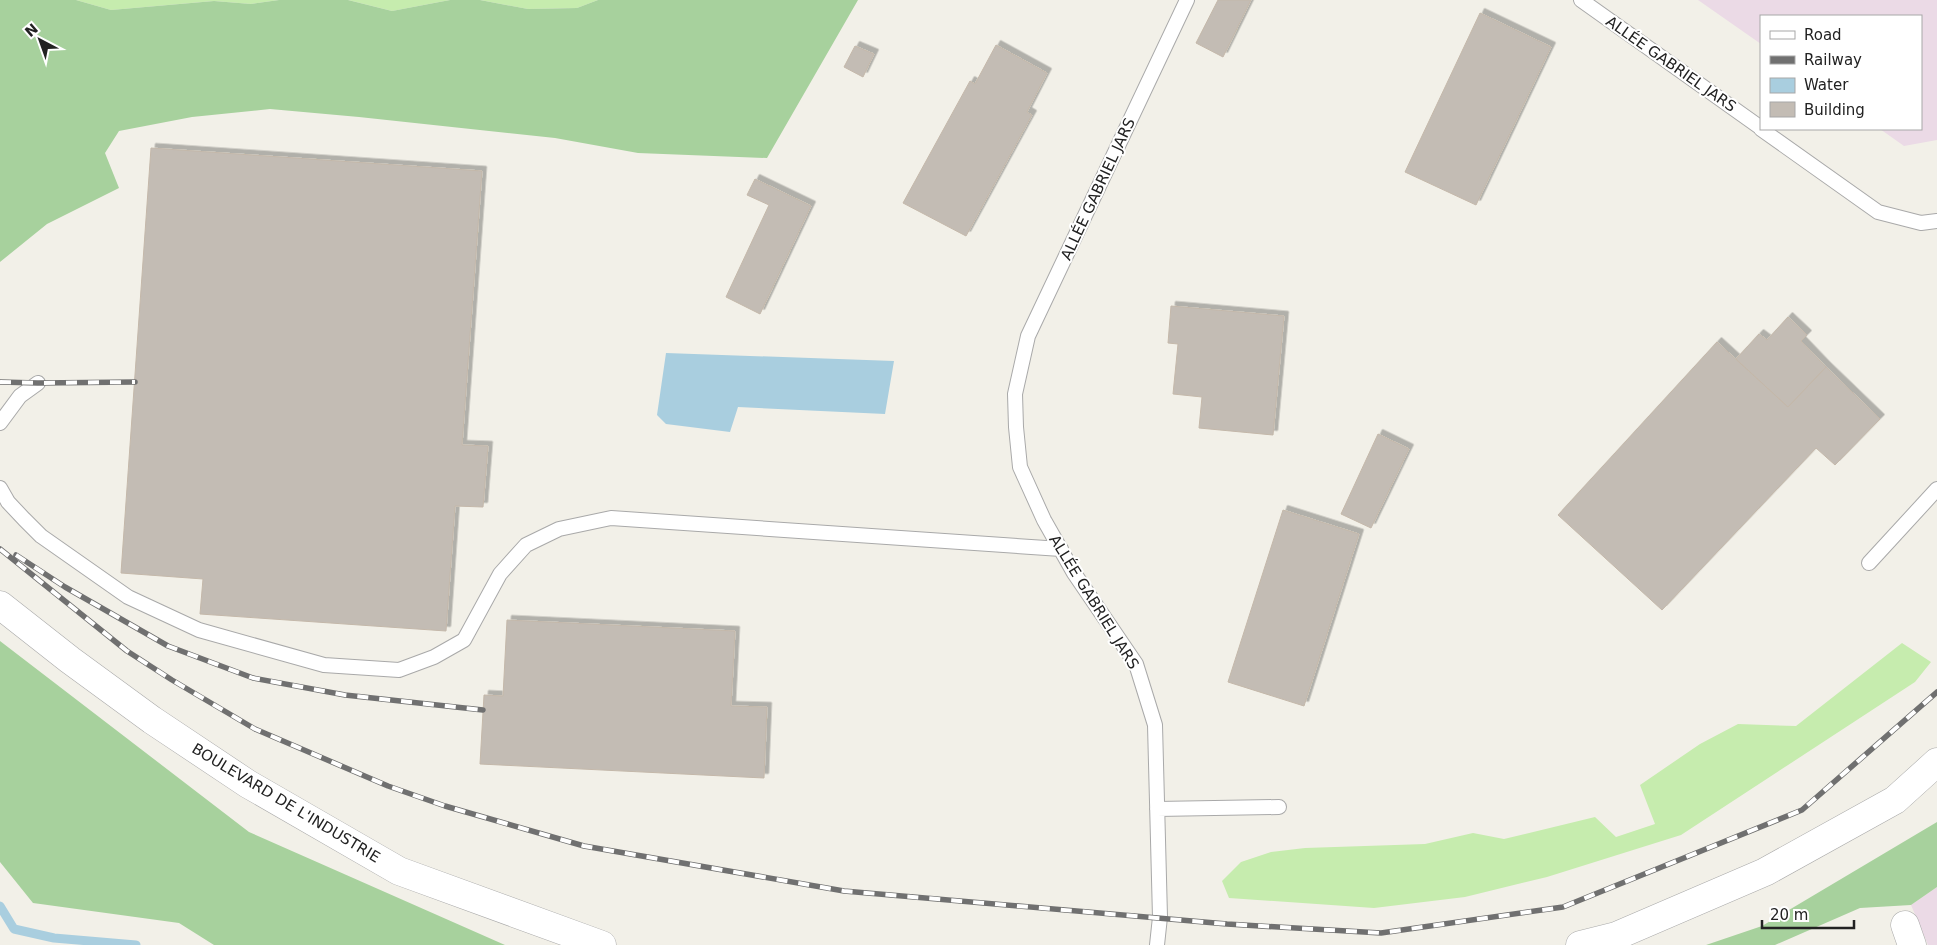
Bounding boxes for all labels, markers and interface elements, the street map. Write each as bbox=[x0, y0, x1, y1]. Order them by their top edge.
street label: ALLÉE GABRIEL JARS bbox=[1602, 11, 1740, 116]
north arrow bbox=[15, 15, 65, 65]
legend bbox=[1760, 15, 1922, 130]
text: N bbox=[22, 20, 41, 40]
text: Road bbox=[1804, 26, 1842, 44]
text: Railway bbox=[1804, 51, 1862, 69]
text: Water bbox=[1804, 76, 1849, 94]
text: Building bbox=[1804, 101, 1865, 119]
street label: ALLÉE GABRIEL JARS bbox=[1056, 115, 1139, 263]
street label: ALLÉE GABRIEL JARS bbox=[1045, 531, 1143, 672]
street label: BOULEVARD DE L'INDUSTRIE bbox=[189, 740, 383, 866]
scale bar bbox=[1762, 898, 1854, 930]
text: 20 m bbox=[1770, 906, 1808, 924]

